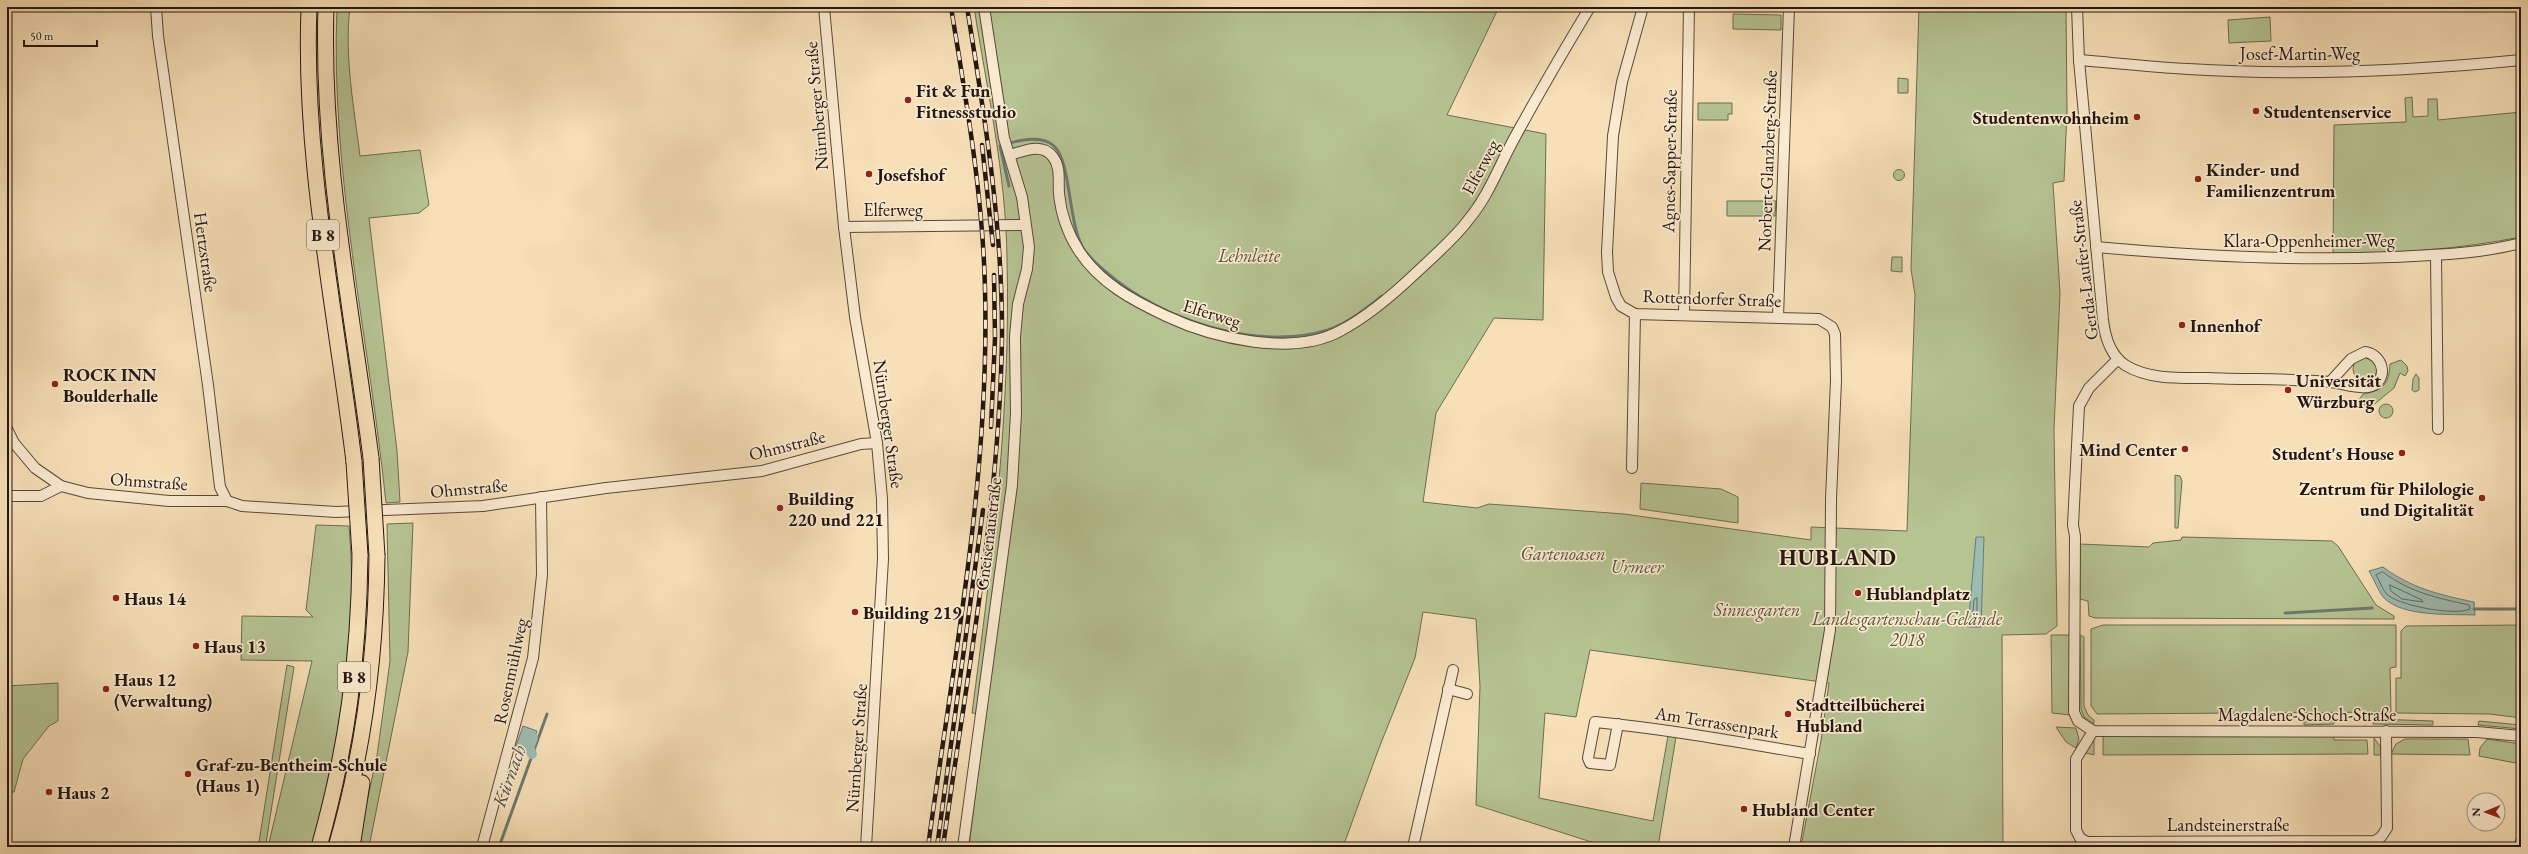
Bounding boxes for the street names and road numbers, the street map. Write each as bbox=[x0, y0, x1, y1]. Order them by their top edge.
street label: Nürnberger Straße bbox=[799, 41, 833, 171]
street label: Josef-Martin-Weg bbox=[2238, 42, 2360, 65]
street label: Norbert-Glanzberg-Straße bbox=[1752, 70, 1782, 252]
street label: Agnes-Sapper-Straße bbox=[1656, 89, 1682, 234]
street label: Elferweg bbox=[1456, 135, 1504, 199]
street label: Elferweg bbox=[863, 198, 923, 221]
street label: Gerda-Laufer-Straße bbox=[2063, 199, 2103, 341]
street label: Hertzstraße bbox=[189, 210, 223, 294]
road number: B 8 bbox=[307, 220, 339, 250]
street label: Klara-Oppenheimer-Weg bbox=[2223, 229, 2395, 252]
street label: Rottendorfer Straße bbox=[1642, 284, 1782, 312]
street label: Elferweg bbox=[1180, 293, 1244, 333]
street label: Nürnberger Straße bbox=[869, 358, 909, 490]
street label: Ohmstraße bbox=[746, 424, 828, 466]
street label: Ohmstraße bbox=[109, 467, 189, 495]
street label: Ohmstraße bbox=[429, 473, 509, 503]
street label: Gneisenaustraße bbox=[970, 476, 1006, 592]
street label: Rosenmühlweg bbox=[488, 616, 532, 726]
road number: B 8 bbox=[338, 662, 370, 692]
street label: Nürnberger Straße bbox=[840, 683, 872, 813]
street label: Am Terrassenpark bbox=[1652, 701, 1781, 743]
street label: Magdalene-Schoch-Straße bbox=[2218, 703, 2396, 726]
street label: Landsteinerstraße bbox=[2167, 813, 2289, 836]

